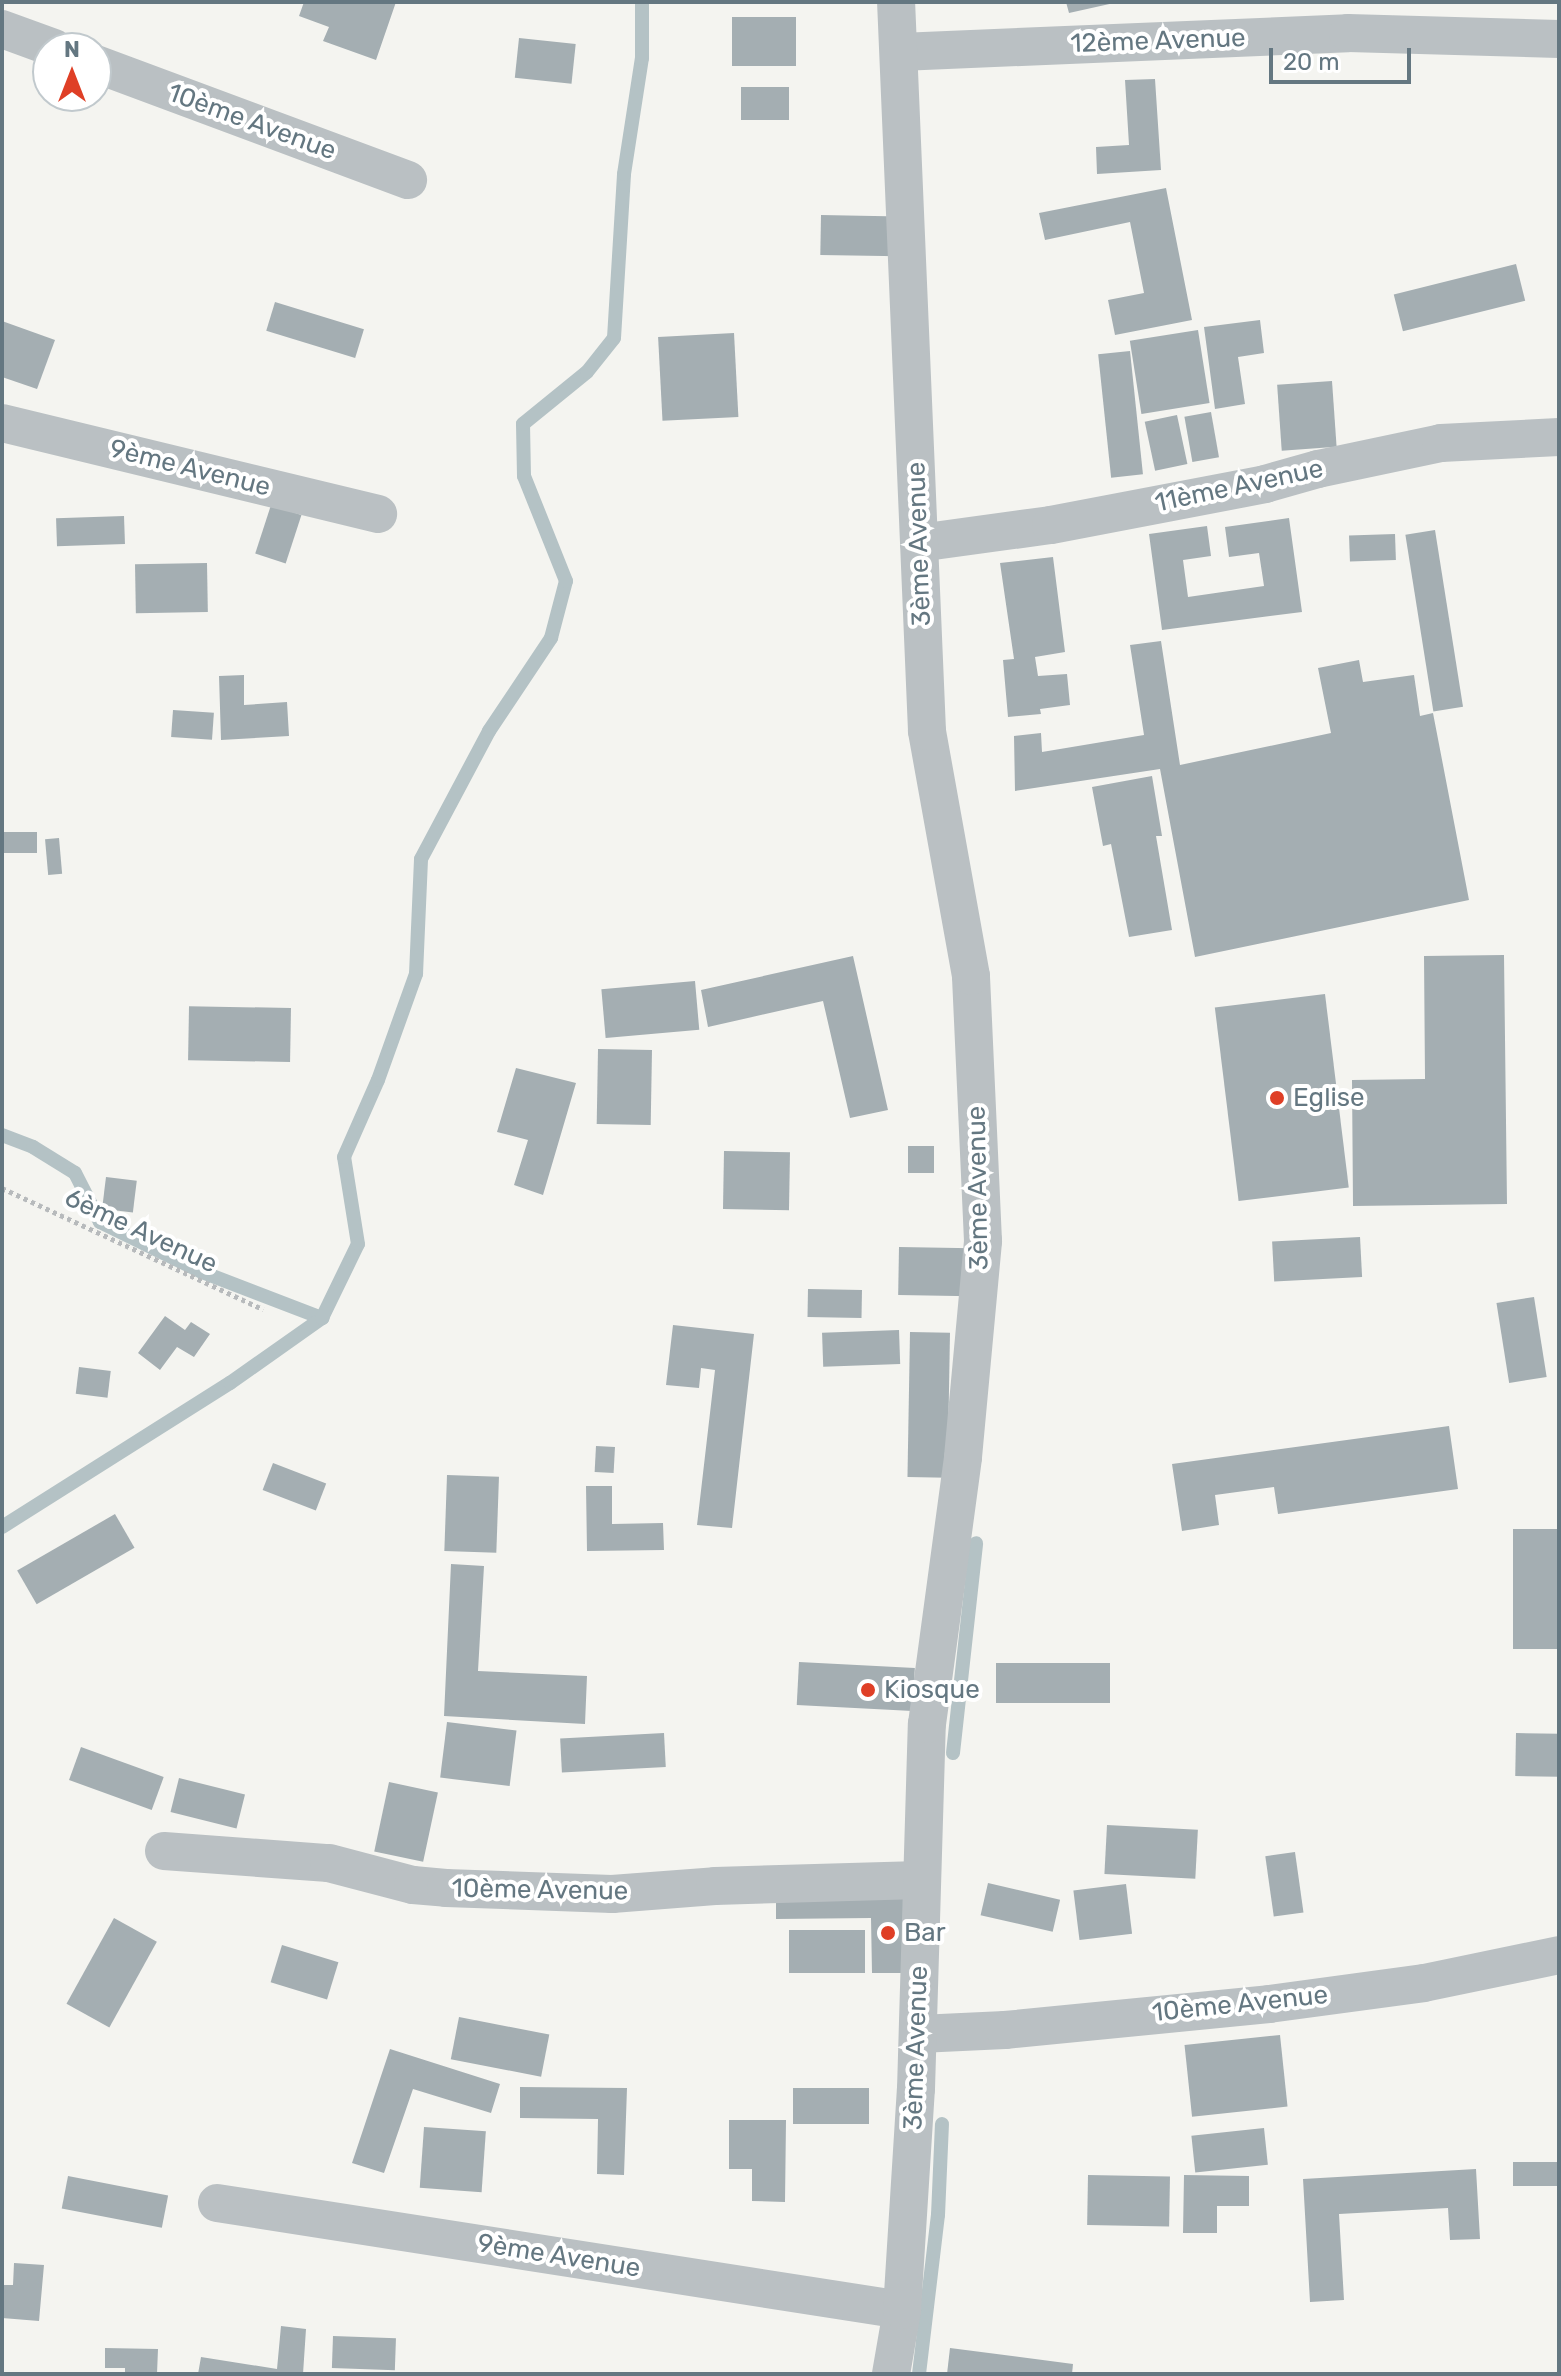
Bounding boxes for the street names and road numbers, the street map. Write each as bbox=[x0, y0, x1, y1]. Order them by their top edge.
street label: 12ème Avenue bbox=[1069, 22, 1247, 60]
street label: 10ème Avenue bbox=[163, 77, 341, 167]
street label: 9ème Avenue bbox=[106, 433, 274, 503]
street label: 11ème Avenue bbox=[1152, 453, 1326, 519]
street label: 3ème Avenue bbox=[901, 461, 937, 627]
street label: 3ème Avenue bbox=[961, 1105, 995, 1271]
street label: 6ème Avenue bbox=[59, 1182, 223, 1280]
street label: 10ème Avenue bbox=[451, 1873, 629, 1907]
street label: 3ème Avenue bbox=[898, 1965, 934, 2131]
street label: 10ème Avenue bbox=[1150, 1979, 1330, 2029]
street label: 9ème Avenue bbox=[475, 2228, 643, 2284]

